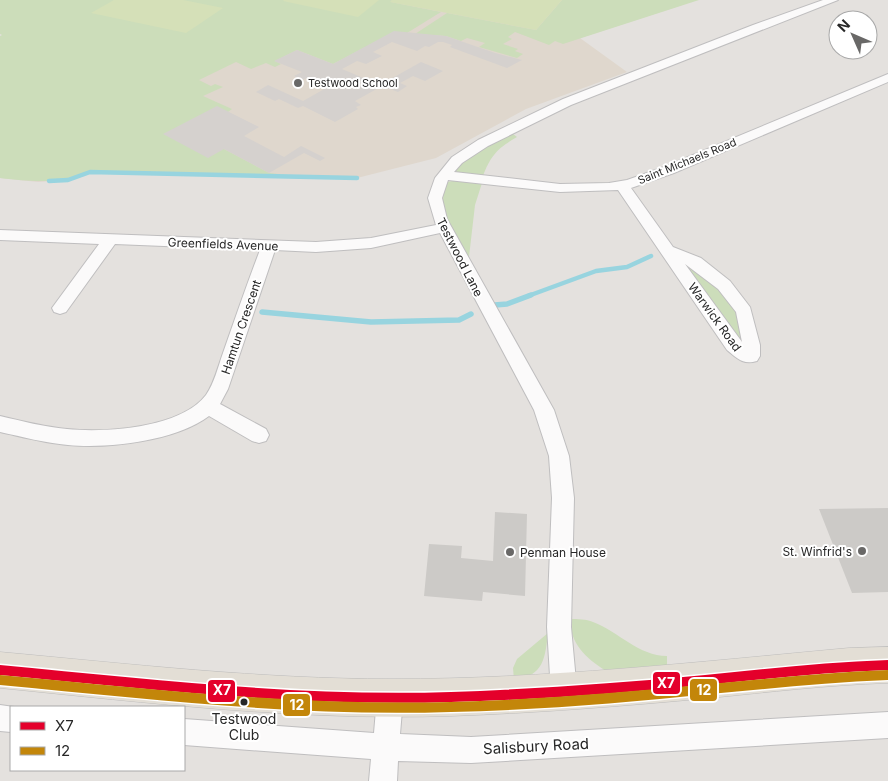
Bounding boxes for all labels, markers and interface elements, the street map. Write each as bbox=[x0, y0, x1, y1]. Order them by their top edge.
north arrow bbox=[828, 10, 878, 60]
text: N bbox=[834, 16, 853, 35]
place label: Testwood School bbox=[308, 76, 398, 90]
marker: Testwood School bbox=[292, 77, 304, 89]
street label: Saint Michaels Road bbox=[636, 135, 738, 187]
street label: Testwood Lane bbox=[434, 215, 486, 299]
street label: Greenfields Avenue bbox=[167, 235, 279, 253]
street label: Hamtun Crescent bbox=[218, 278, 264, 376]
street label: Warwick Road bbox=[685, 280, 745, 354]
place label: St. Winfrid's bbox=[782, 544, 852, 559]
place label: Penman House bbox=[520, 545, 606, 560]
marker: St. Winfrid's bbox=[856, 545, 868, 557]
marker: Penman House bbox=[504, 546, 516, 558]
line badge: X7 bbox=[652, 671, 681, 695]
text: X7 bbox=[657, 674, 675, 691]
line badge: 12 bbox=[689, 678, 718, 702]
line badge: X7 bbox=[207, 679, 236, 703]
text: X7 bbox=[213, 681, 231, 698]
text: 12 bbox=[697, 681, 712, 698]
line badge: 12 bbox=[282, 693, 311, 717]
text: 12 bbox=[290, 696, 305, 713]
marker: Testwood Club bbox=[239, 697, 249, 707]
legend bbox=[10, 706, 185, 771]
place label: Testwood Club bbox=[212, 710, 276, 743]
text: X7 bbox=[55, 716, 74, 735]
street label: Salisbury Road bbox=[483, 734, 589, 758]
text: 12 bbox=[55, 741, 70, 760]

